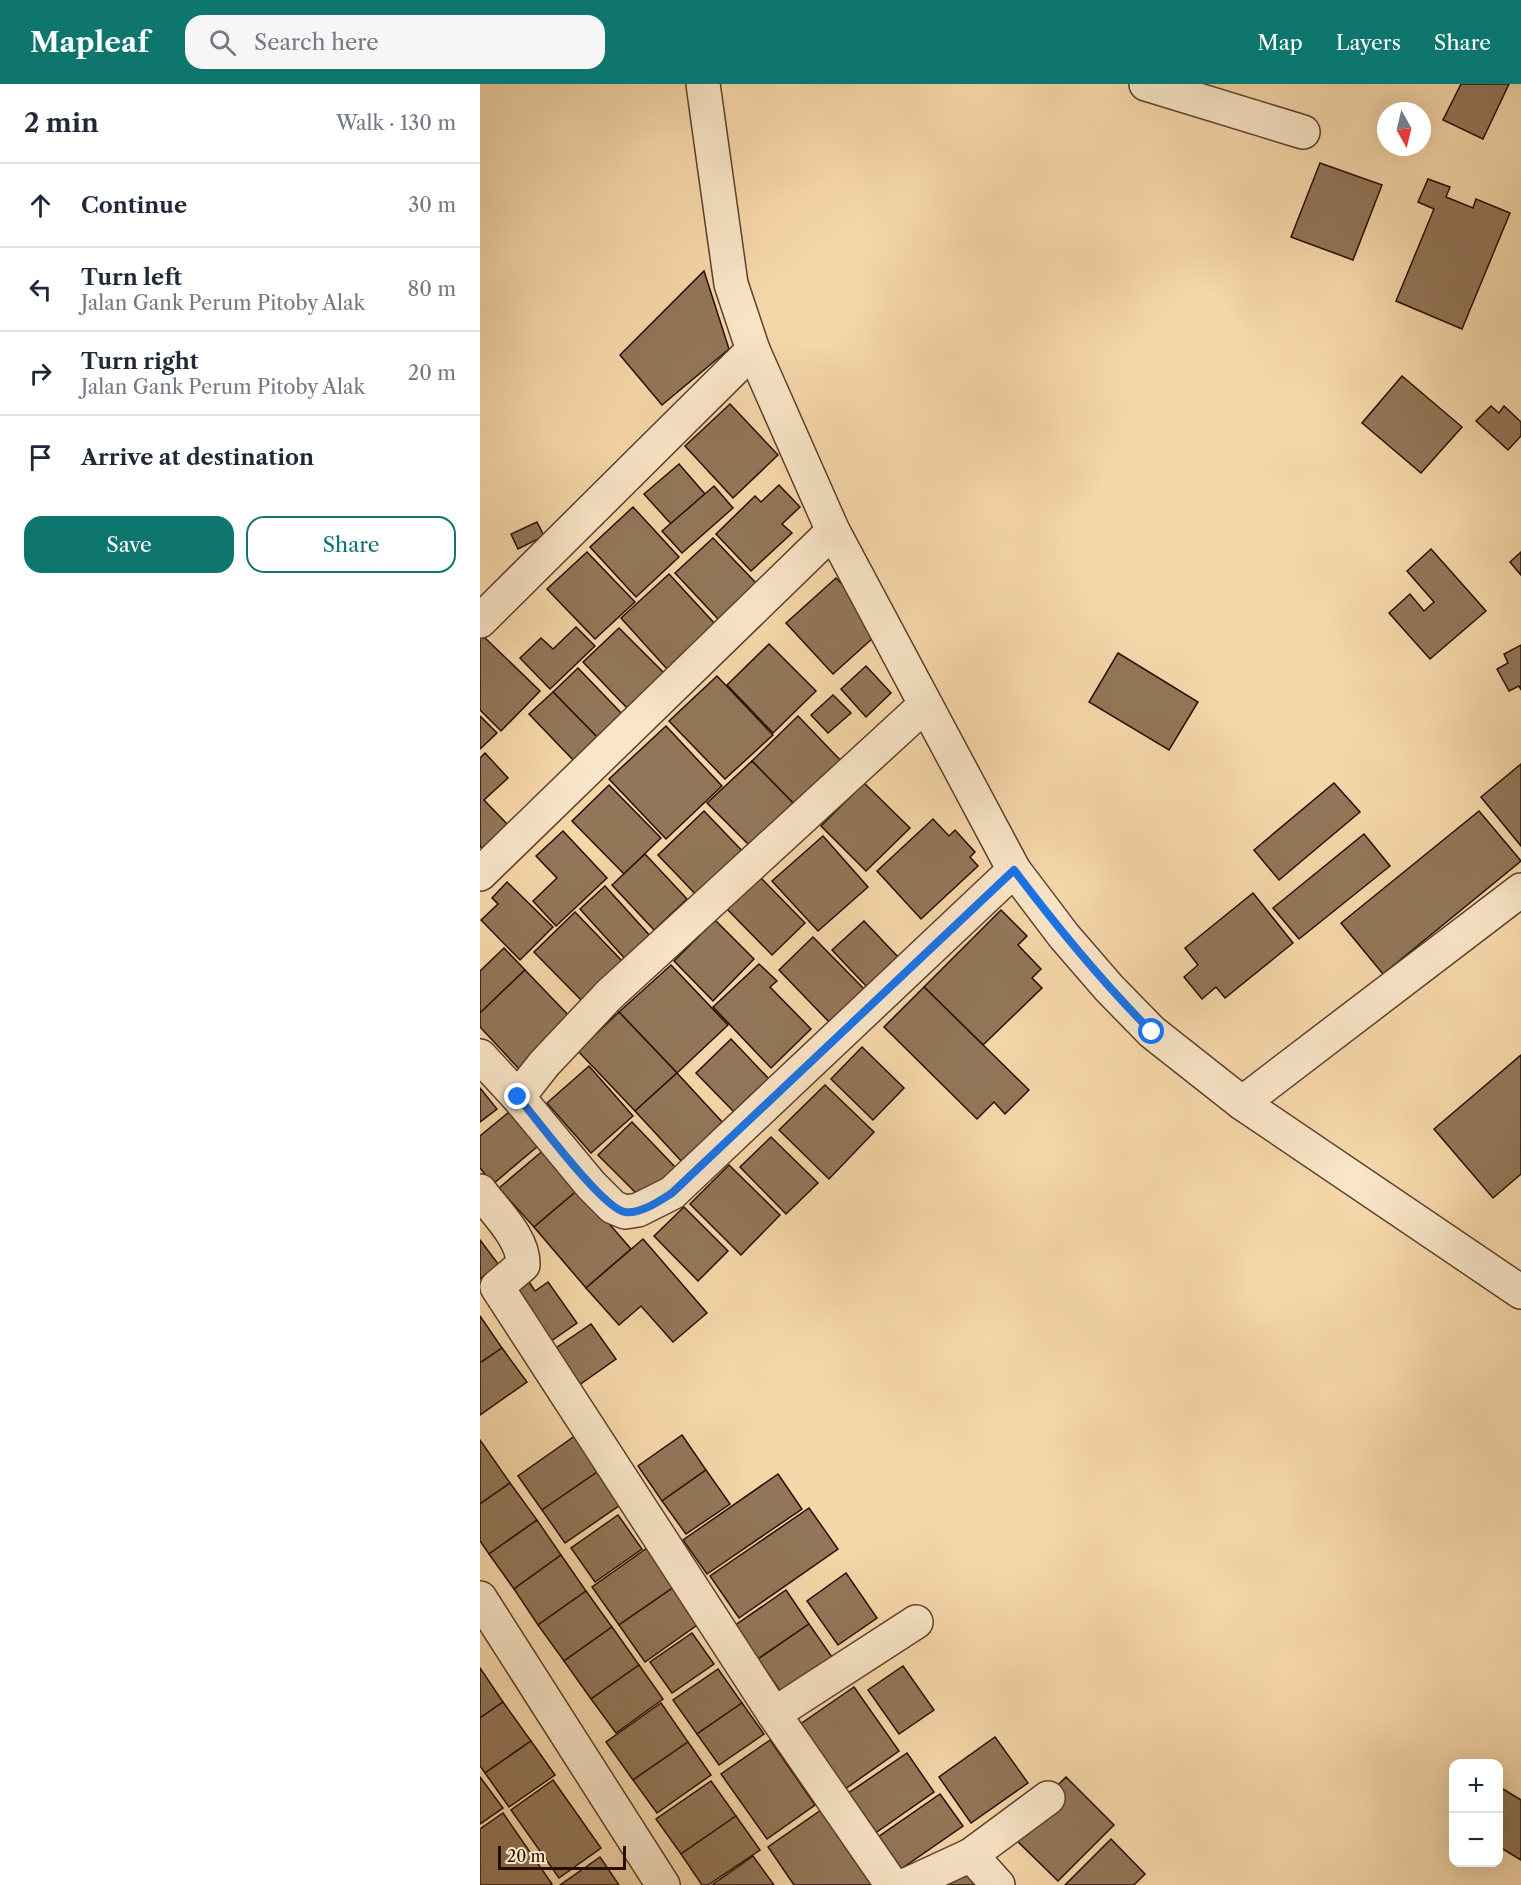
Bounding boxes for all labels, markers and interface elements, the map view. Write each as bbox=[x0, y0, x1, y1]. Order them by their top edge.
search box bbox=[185, 15, 605, 69]
text: Mapleaf bbox=[30, 25, 149, 59]
icon: search bbox=[206, 26, 239, 59]
text: Search here bbox=[254, 29, 379, 56]
text: Map bbox=[1258, 30, 1303, 55]
text: Layers bbox=[1336, 30, 1401, 55]
text: Share bbox=[1434, 30, 1491, 55]
north arrow bbox=[1377, 102, 1431, 156]
text: 2 min bbox=[24, 107, 99, 139]
text: Walk · 130 m bbox=[336, 111, 456, 135]
icon: ahead bbox=[24, 189, 57, 222]
text: Continue bbox=[81, 192, 187, 219]
text: 30 m bbox=[408, 193, 456, 217]
text: Turn left bbox=[81, 264, 182, 291]
icon: left bbox=[24, 273, 57, 306]
text: 80 m bbox=[408, 277, 456, 301]
text: Jalan Gank Perum Pitoby Alak bbox=[81, 291, 365, 315]
text: Turn right bbox=[81, 348, 199, 375]
icon: right bbox=[24, 357, 57, 390]
text: 20 m bbox=[408, 361, 456, 385]
text: Jalan Gank Perum Pitoby Alak bbox=[81, 375, 365, 399]
icon: arrive bbox=[24, 441, 57, 474]
text: Arrive at destination bbox=[81, 444, 314, 471]
button: Save bbox=[24, 516, 234, 573]
button: Share bbox=[246, 516, 456, 573]
route start bbox=[1138, 1018, 1164, 1044]
route end bbox=[504, 1083, 530, 1109]
map controls bbox=[1449, 1759, 1503, 1867]
button: + bbox=[1449, 1759, 1503, 1813]
button: − bbox=[1449, 1813, 1503, 1867]
scale bar bbox=[498, 1843, 626, 1870]
text: 20 m bbox=[507, 1846, 546, 1866]

